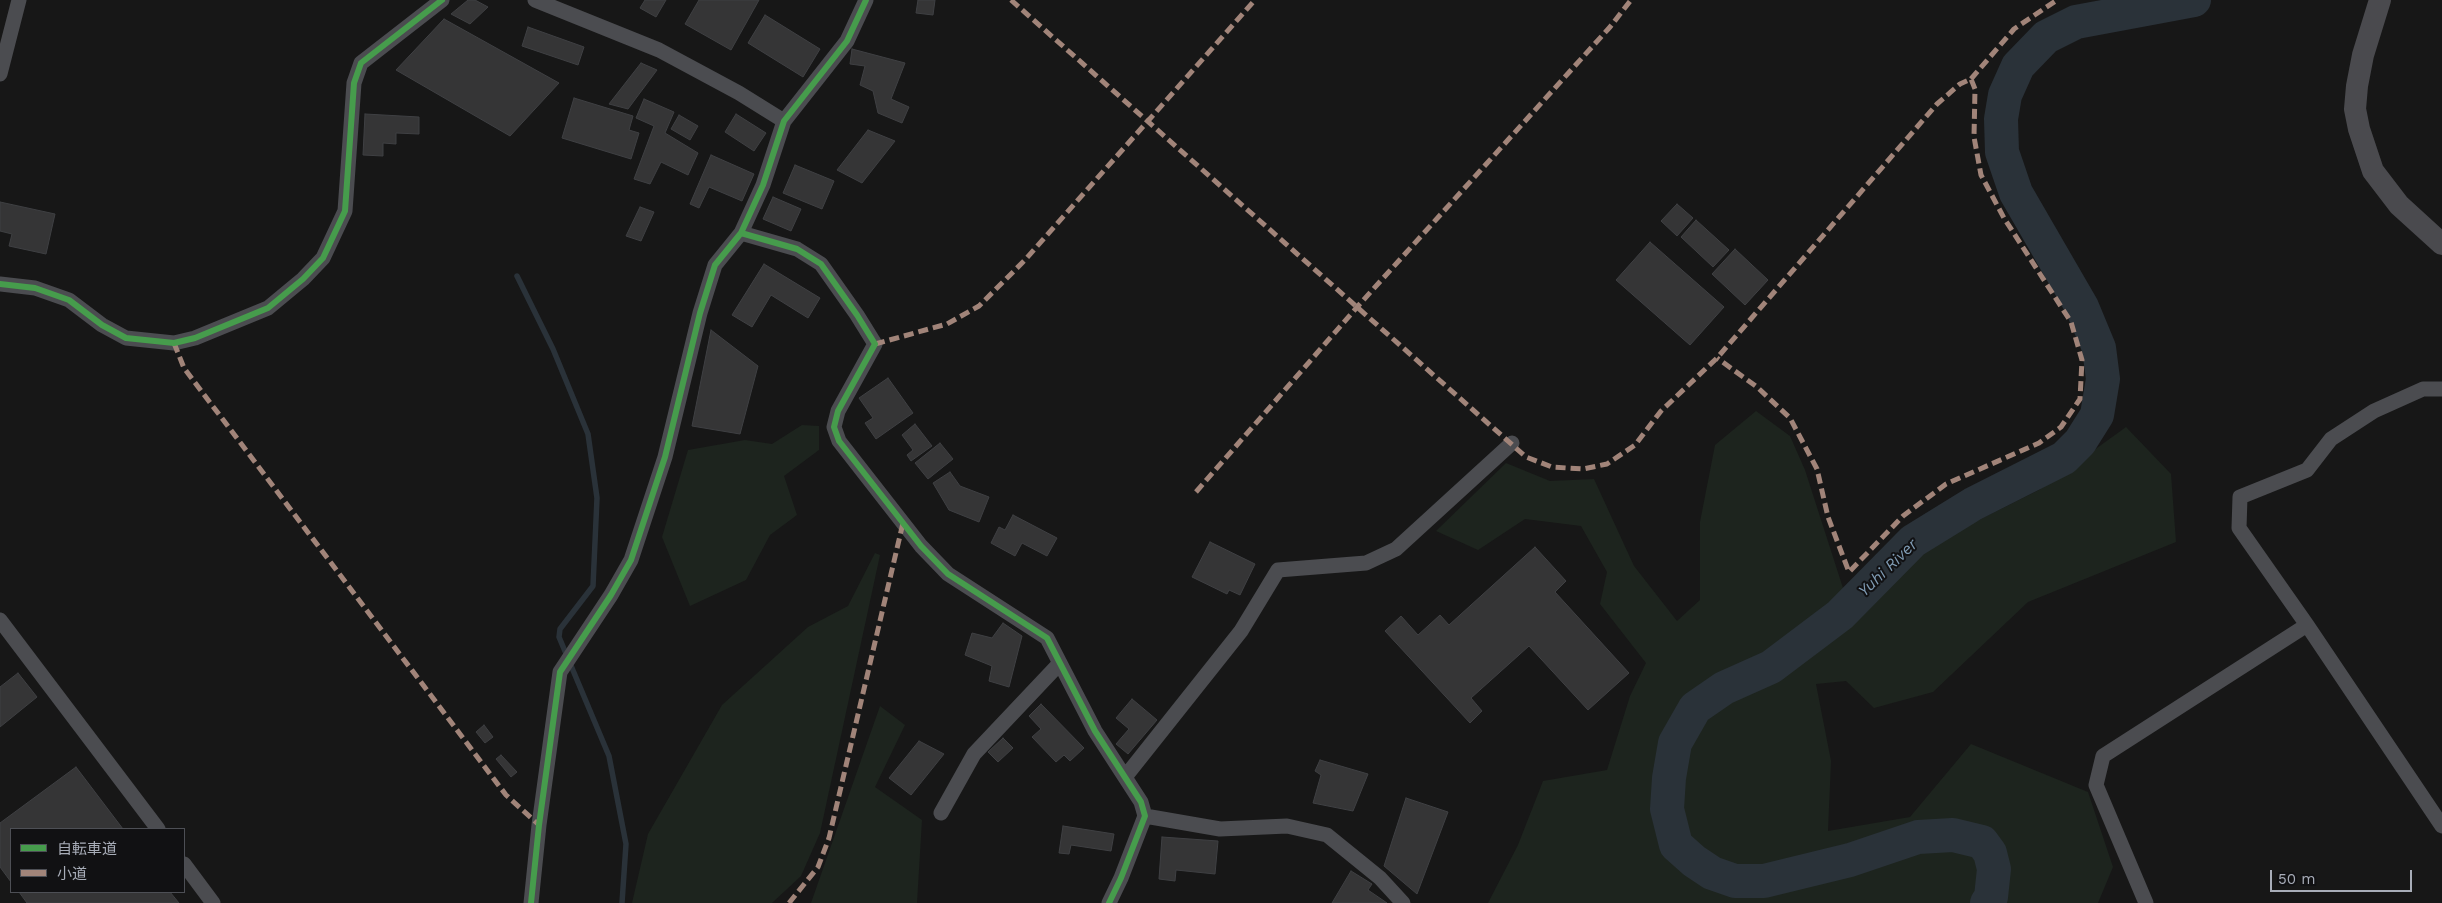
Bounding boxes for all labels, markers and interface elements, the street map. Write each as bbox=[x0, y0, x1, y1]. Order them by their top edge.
water label: Yuhi River bbox=[1854, 535, 1922, 601]
legend bbox=[10, 828, 185, 893]
text: 自転車道 bbox=[57, 840, 117, 858]
scale bar bbox=[2272, 860, 2414, 892]
text: 小道 bbox=[57, 865, 87, 883]
text: 50 m bbox=[2278, 870, 2315, 888]

